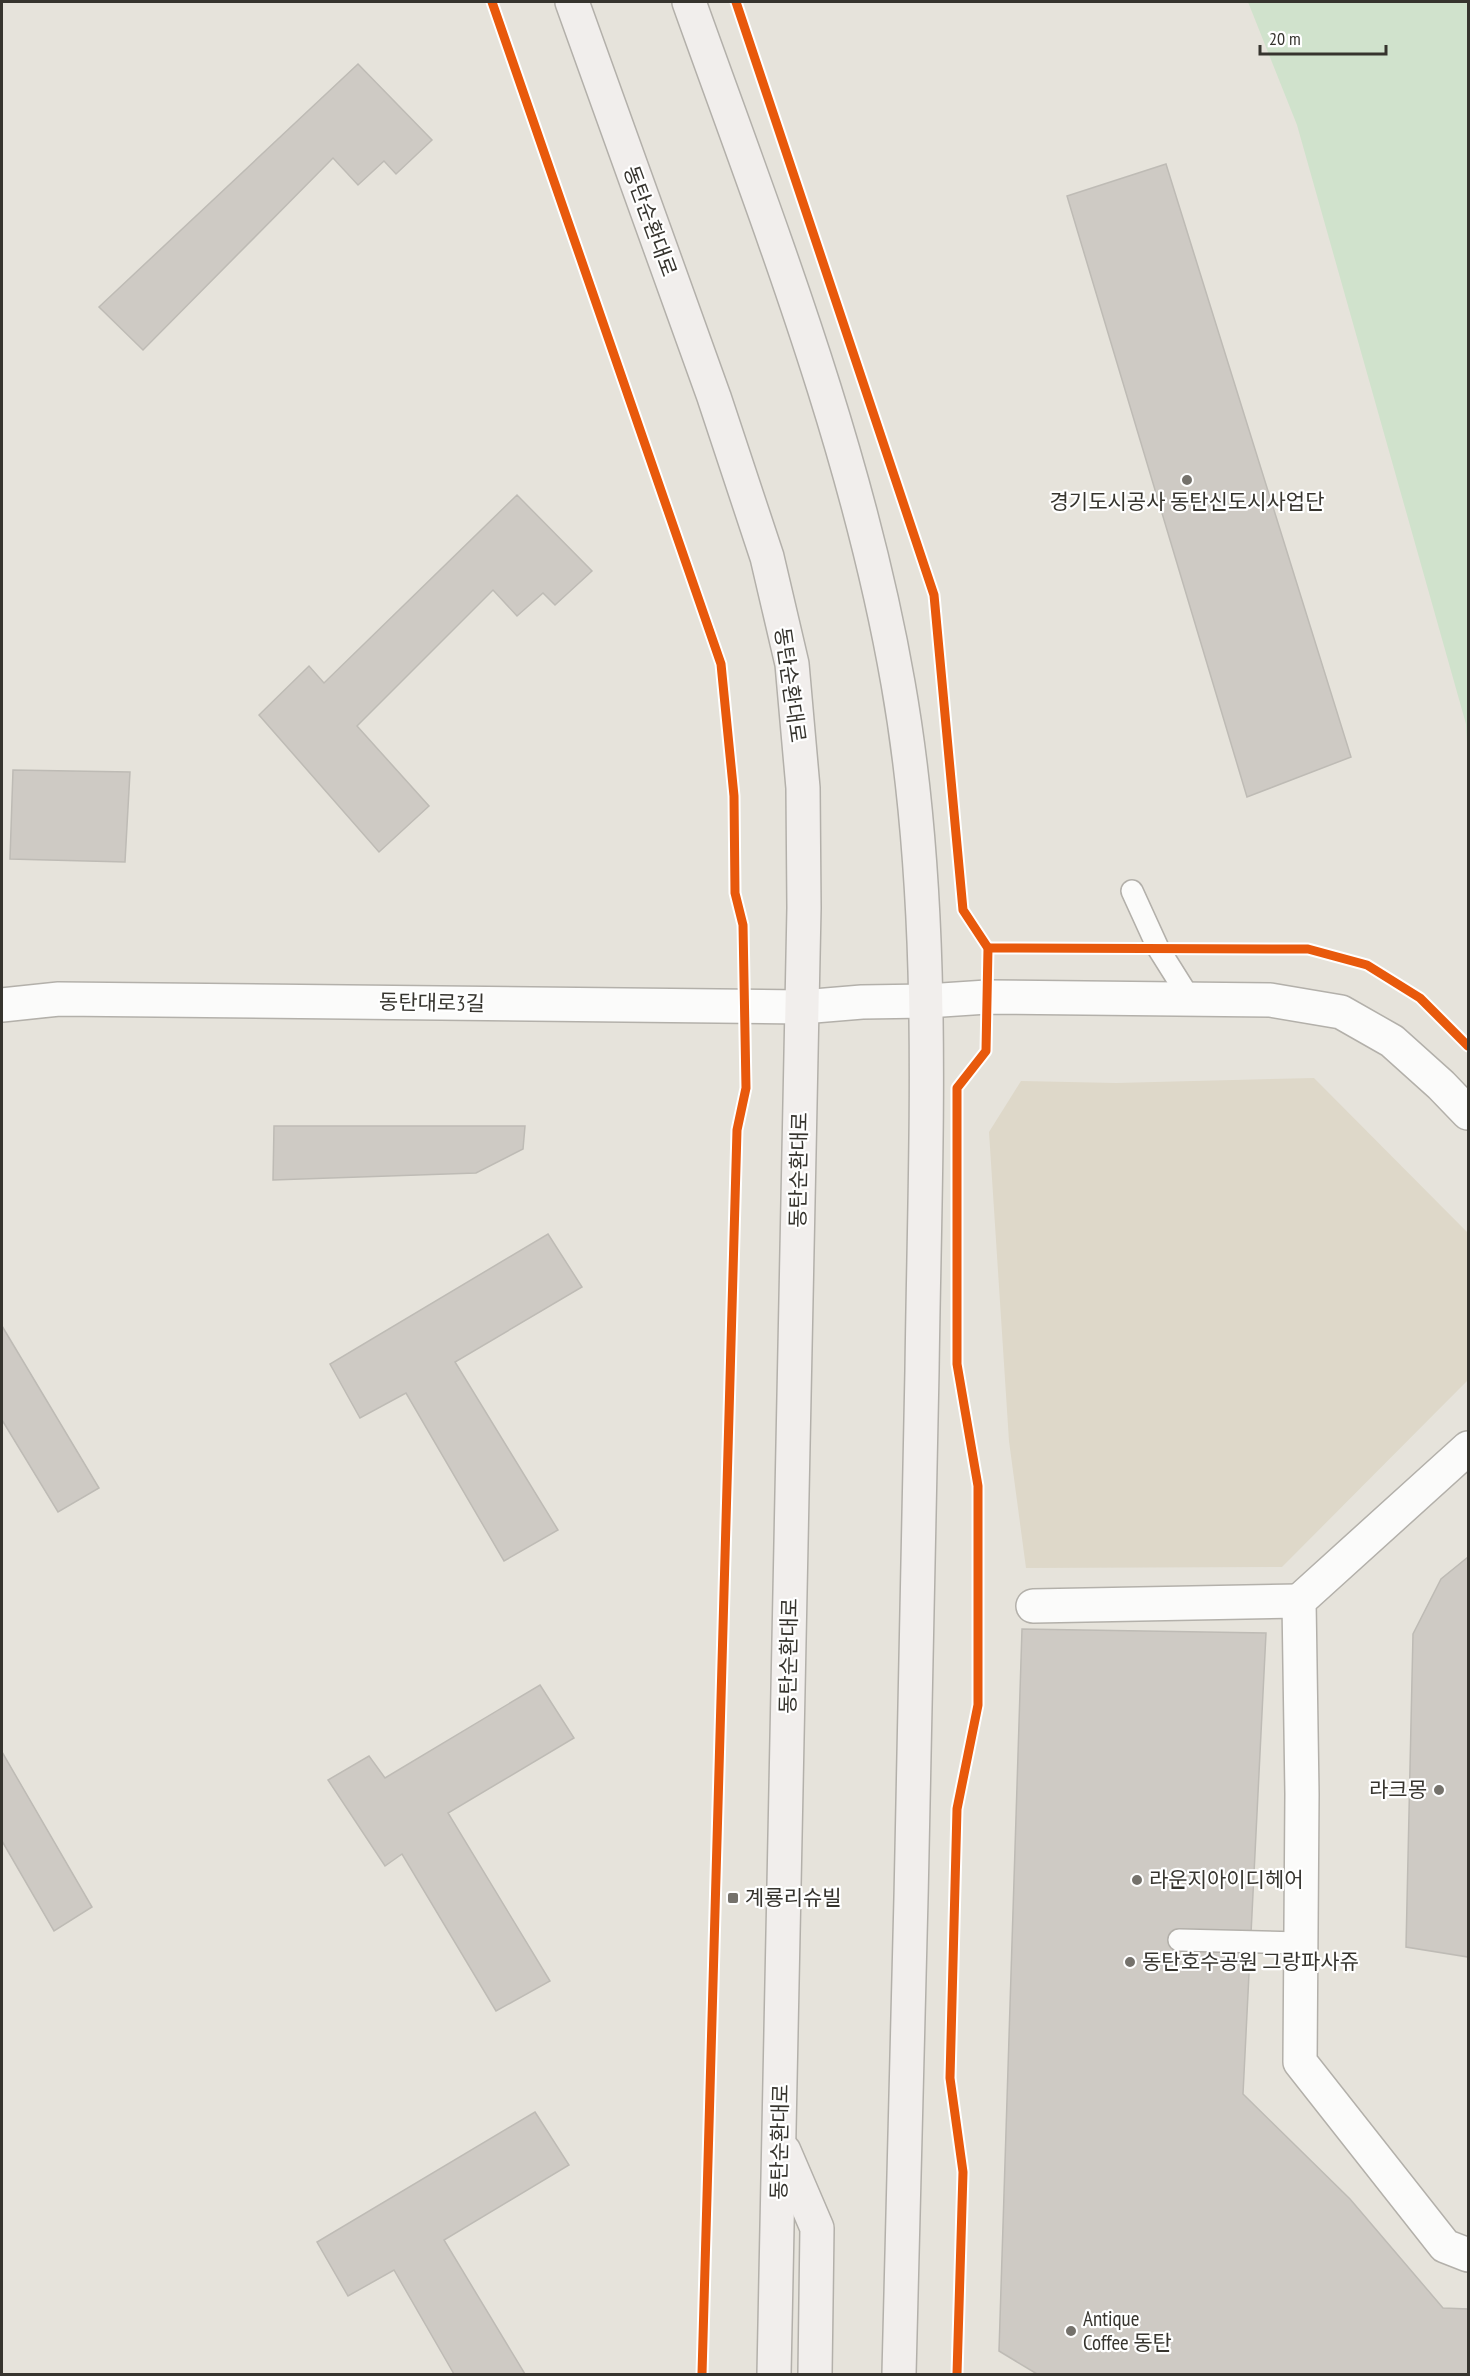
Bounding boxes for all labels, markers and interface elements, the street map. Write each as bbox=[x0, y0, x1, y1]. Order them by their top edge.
scale bar bbox=[1260, 18, 1386, 56]
text: 20 m bbox=[1269, 27, 1301, 50]
street label: 동탄순환대로 bbox=[618, 162, 683, 280]
marker: 경기도시공사 동탄신도시사업단 bbox=[1180, 473, 1194, 487]
place label: 경기도시공사 동탄신도시사업단 bbox=[1050, 488, 1324, 515]
street label: 동탄순환대로 bbox=[769, 626, 812, 744]
street label: 동탄대로3길 bbox=[379, 988, 485, 1017]
street label: 동탄순환대로 bbox=[784, 1112, 813, 1228]
street label: 동탄순환대로 bbox=[774, 1598, 803, 1714]
place label: 라크몽 bbox=[1369, 1776, 1427, 1803]
marker: 라크몽 bbox=[1432, 1783, 1446, 1797]
place label: 라운지아이디헤어 bbox=[1149, 1866, 1304, 1893]
marker: 라운지아이디헤어 bbox=[1130, 1873, 1144, 1887]
place label: 계룡리슈빌 bbox=[745, 1884, 842, 1911]
marker: 계룡리슈빌 bbox=[726, 1891, 740, 1905]
place label: 동탄호수공원 그랑파사쥬 bbox=[1142, 1948, 1359, 1975]
marker: 동탄호수공원 그랑파사쥬 bbox=[1123, 1955, 1137, 1969]
street label: 동탄순환대로 bbox=[765, 2084, 794, 2200]
place label: Antique Coffee 동탄 bbox=[1083, 2305, 1172, 2356]
marker: Antique Coffee 동탄 bbox=[1064, 2324, 1078, 2338]

